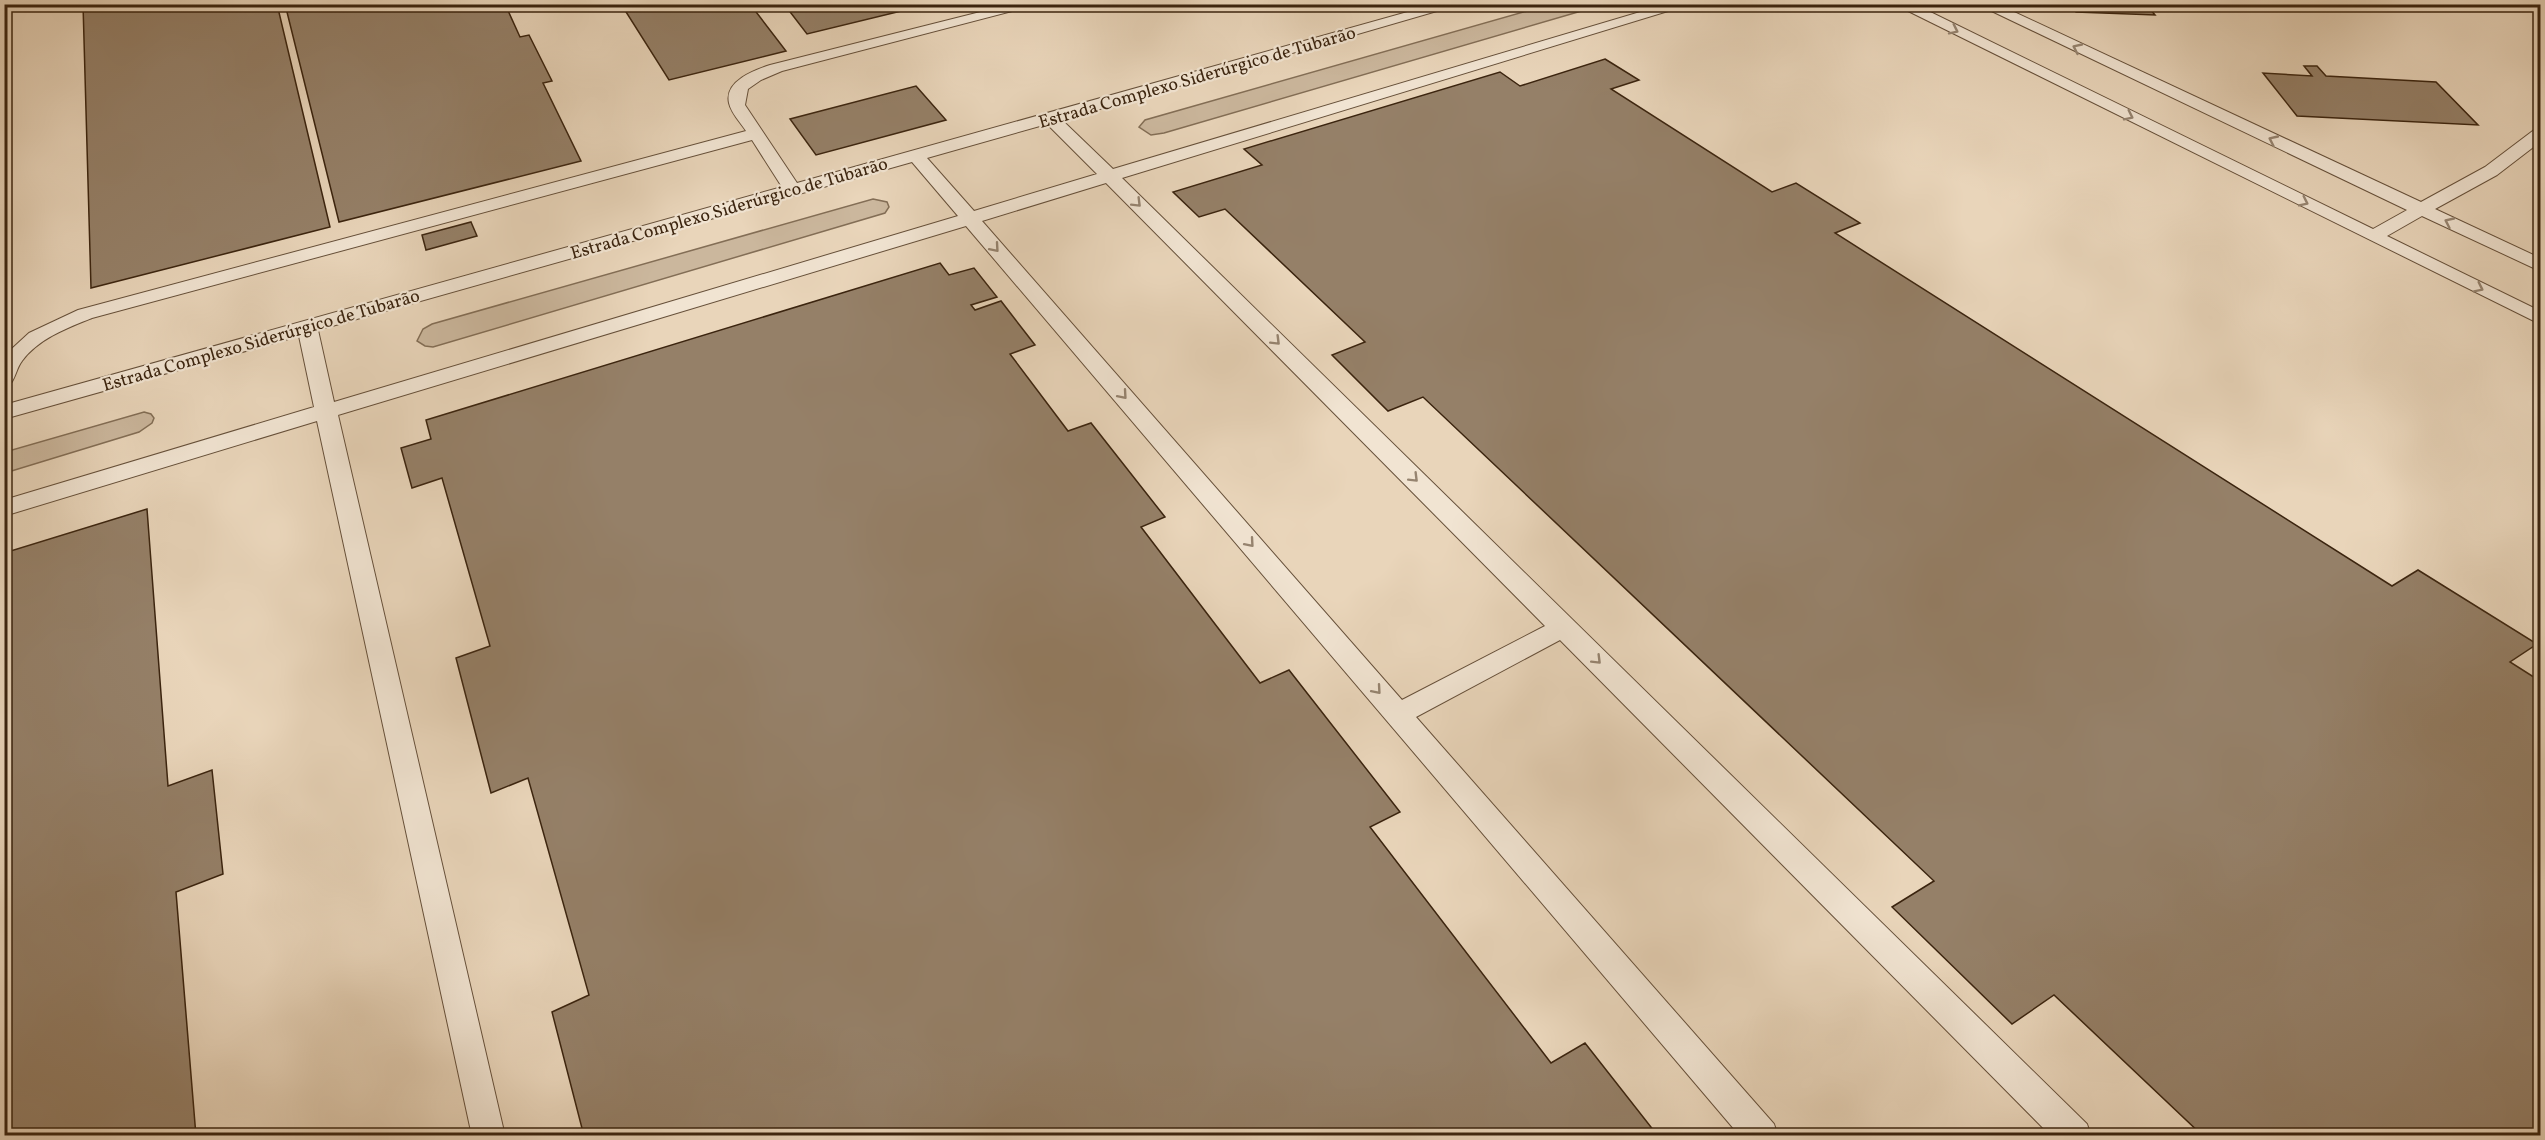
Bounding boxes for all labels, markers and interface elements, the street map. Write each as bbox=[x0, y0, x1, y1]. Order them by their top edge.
street label: Estrada Complexo Siderúrgico de Tubarão bbox=[1036, 21, 1359, 136]
one-way arrow bbox=[1948, 23, 1959, 35]
one-way arrow bbox=[2073, 44, 2084, 56]
one-way arrow bbox=[2123, 109, 2134, 121]
one-way arrow bbox=[2268, 135, 2279, 147]
street label: Estrada Complexo Siderúrgico de Tubarão bbox=[568, 152, 891, 267]
one-way arrow bbox=[2298, 195, 2309, 206]
one-way arrow bbox=[1130, 196, 1141, 207]
one-way arrow bbox=[2445, 218, 2456, 230]
one-way arrow bbox=[988, 241, 999, 252]
one-way arrow bbox=[2473, 280, 2484, 292]
street label: Estrada Complexo Siderúrgico de Tubarão bbox=[100, 284, 423, 399]
one-way arrow bbox=[1268, 333, 1279, 344]
one-way arrow bbox=[1115, 388, 1126, 399]
one-way arrow bbox=[1406, 471, 1417, 482]
one-way arrow bbox=[1243, 536, 1254, 547]
one-way arrow bbox=[1589, 653, 1600, 664]
one-way arrow bbox=[1370, 684, 1381, 695]

